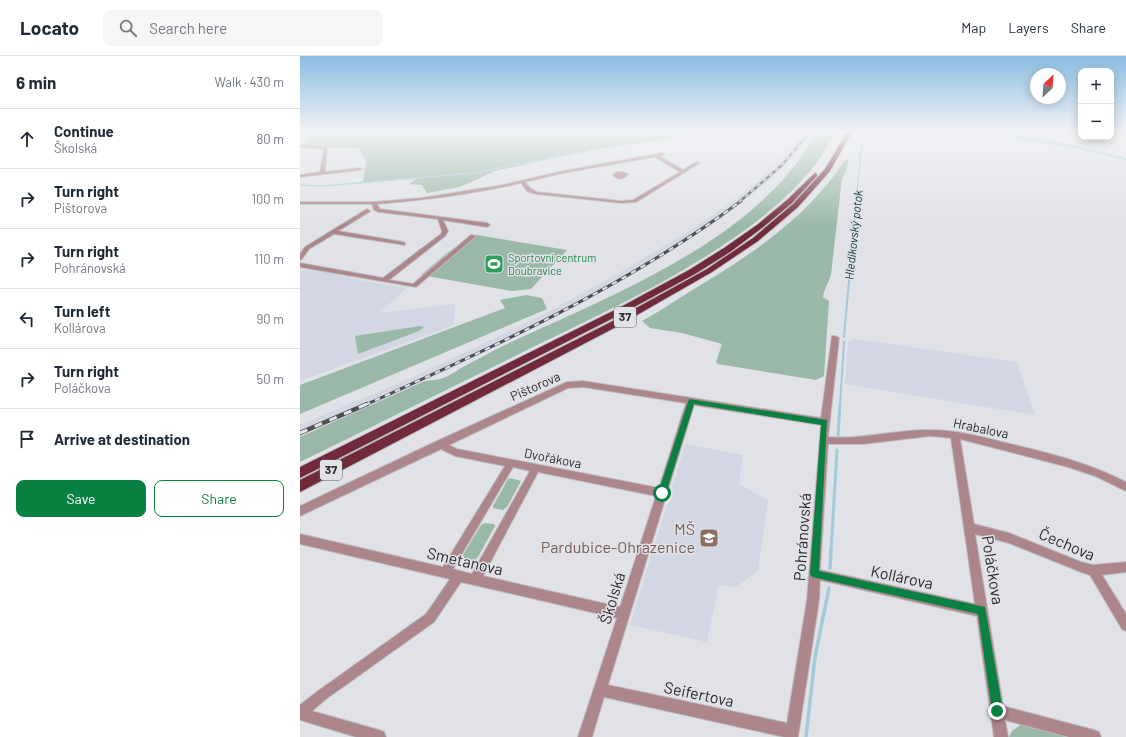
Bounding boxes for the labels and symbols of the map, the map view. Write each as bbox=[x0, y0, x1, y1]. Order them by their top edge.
north arrow bbox=[1030, 68, 1066, 104]
water label: Hledíkovský potok bbox=[841, 189, 865, 280]
place label: Sportovní centrum Doubravice bbox=[508, 251, 596, 277]
sports icon: Sportovní centrum Doubravice bbox=[483, 253, 505, 275]
road number: 37 bbox=[614, 307, 636, 327]
street label: Pištorova bbox=[507, 368, 563, 404]
street label: Hrabalova bbox=[952, 414, 1010, 442]
street label: Dvořákova bbox=[523, 445, 583, 471]
road number: 37 bbox=[320, 460, 342, 480]
route start bbox=[653, 484, 671, 502]
street label: Pohránovská bbox=[789, 492, 814, 582]
place label: MŠ Pardubice-Ohrazenice bbox=[541, 519, 695, 556]
street label: Čechova bbox=[1036, 523, 1098, 564]
school or university icon: MŠ Pardubice-Ohrazenice bbox=[698, 527, 720, 549]
street label: Poláčkova bbox=[979, 534, 1008, 606]
street label: Smetanova bbox=[425, 543, 505, 578]
street label: Kollárova bbox=[869, 561, 935, 592]
street label: Školská bbox=[595, 570, 628, 626]
street label: Seifertova bbox=[662, 677, 736, 710]
route end bbox=[988, 702, 1006, 720]

